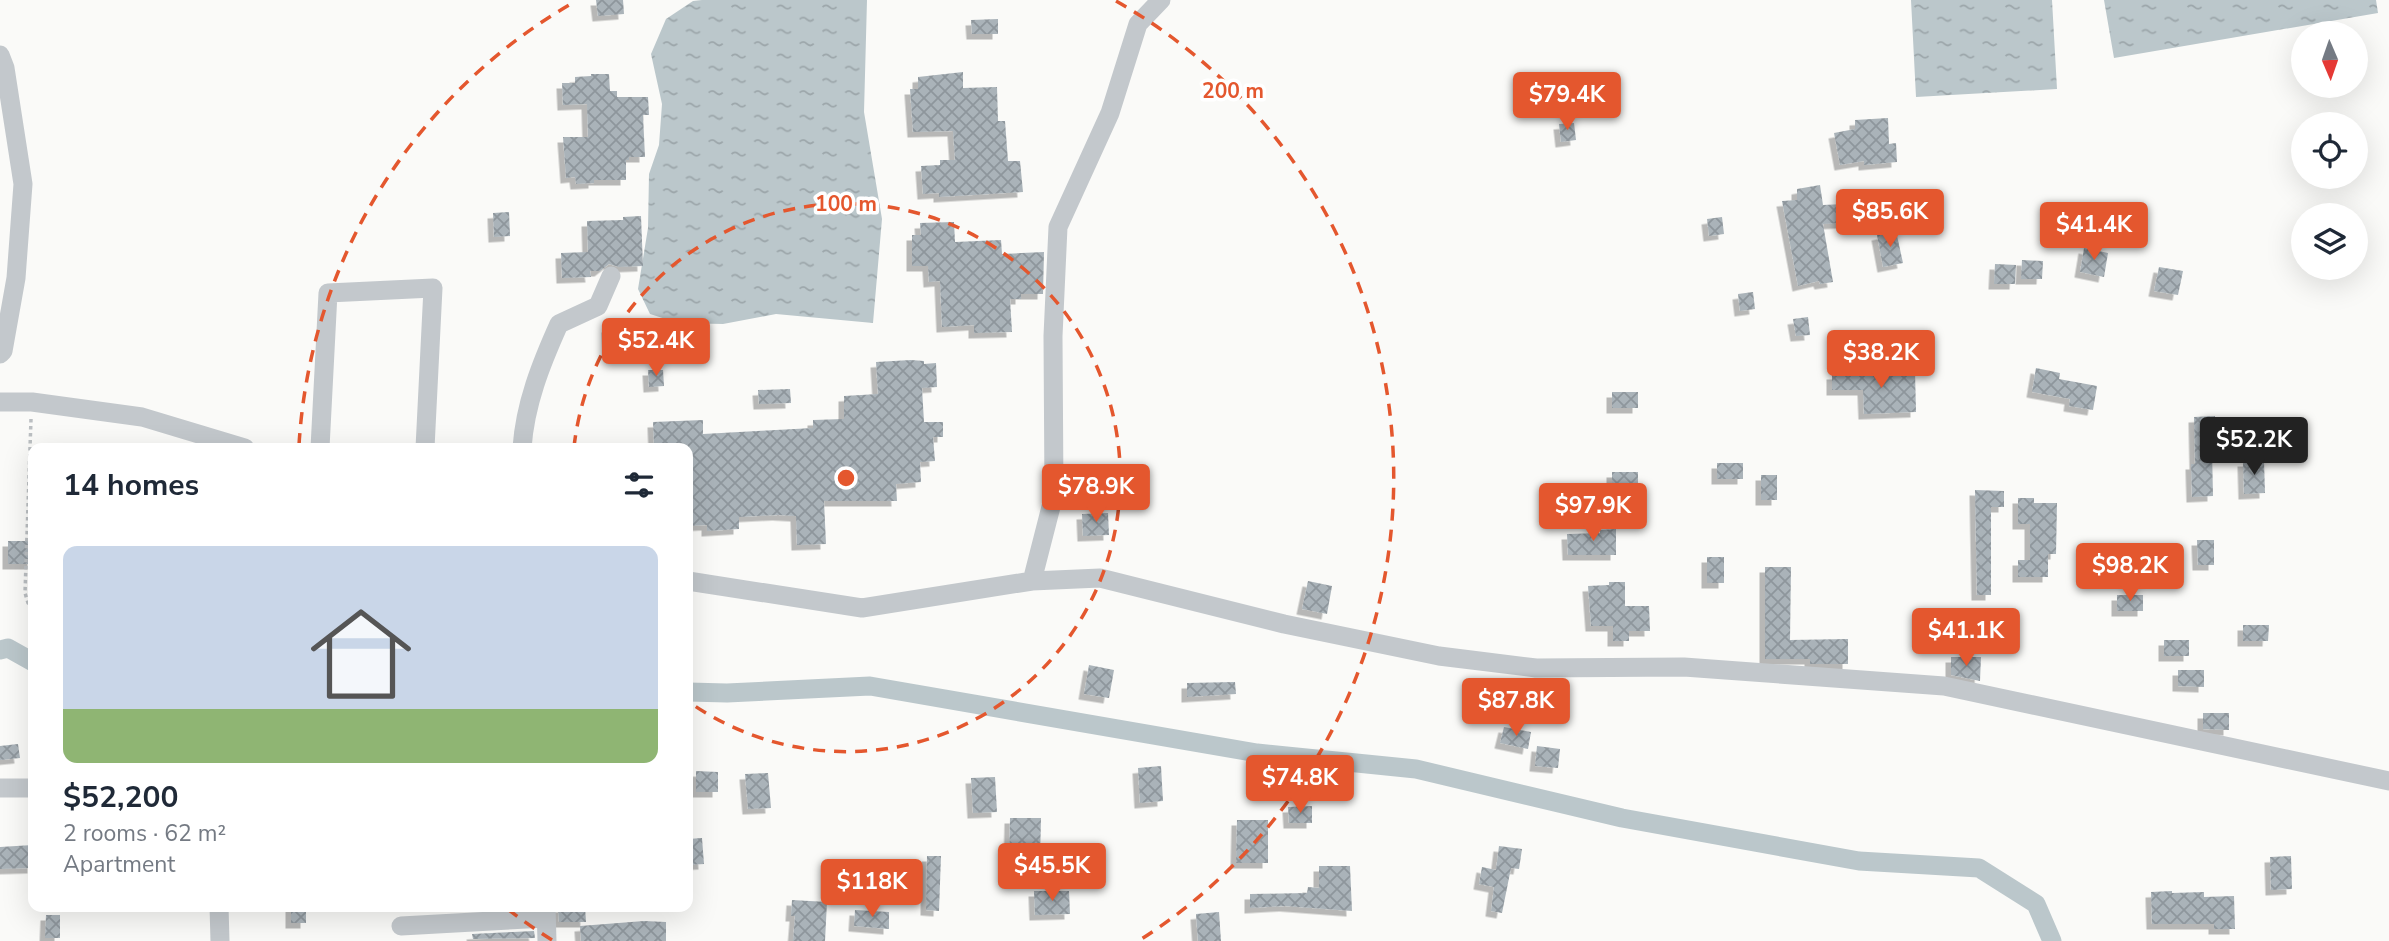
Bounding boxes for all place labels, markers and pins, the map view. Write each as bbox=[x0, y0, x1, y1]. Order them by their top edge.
pin: $79.4K bbox=[1510, 72, 1624, 132]
pin: $85.6K bbox=[1833, 190, 1947, 249]
pin: $41.4K bbox=[2037, 202, 2151, 262]
pin: $52.4K bbox=[599, 318, 713, 378]
pin: $38.2K bbox=[1824, 330, 1938, 390]
pin: $52.2K bbox=[2197, 418, 2311, 477]
pin: $78.9K bbox=[1039, 464, 1153, 524]
centre of rings bbox=[834, 466, 858, 490]
pin: $97.9K bbox=[1536, 484, 1650, 543]
pin: $98.2K bbox=[2073, 544, 2187, 603]
pin: $41.1K bbox=[1909, 608, 2023, 668]
pin: $87.8K bbox=[1459, 678, 1573, 738]
pin: $74.8K bbox=[1243, 756, 1357, 815]
pin: $45.5K bbox=[995, 844, 1109, 903]
pin: $118K bbox=[823, 860, 921, 919]

